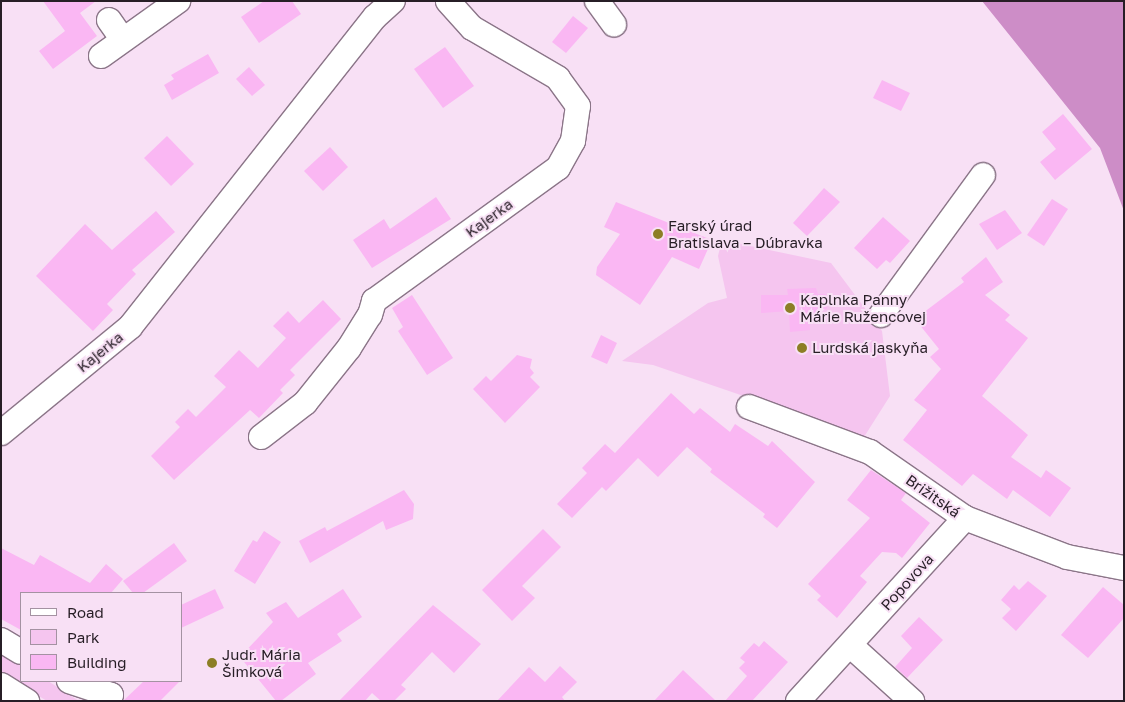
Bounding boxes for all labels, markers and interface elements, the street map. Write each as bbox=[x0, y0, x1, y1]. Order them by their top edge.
street label: Kajerka bbox=[462, 195, 516, 241]
place label: Farský úrad Bratislava – Dúbravka bbox=[668, 216, 823, 251]
marker: Farský úrad Bratislava – Dúbravka bbox=[652, 228, 664, 240]
place label: Kaplnka Panny Márie Ružencovej bbox=[800, 290, 926, 325]
marker: Kaplnka Panny Márie Ružencovej bbox=[784, 302, 796, 314]
street label: Kajerka bbox=[73, 328, 127, 376]
place label: Lurdská jaskyňa bbox=[812, 339, 928, 357]
marker: Lurdská jaskyňa bbox=[796, 342, 808, 354]
street label: Brižitská bbox=[902, 471, 964, 521]
street label: Popovova bbox=[877, 550, 937, 614]
legend bbox=[20, 592, 182, 682]
text: Road bbox=[67, 603, 104, 621]
text: Park bbox=[67, 628, 99, 646]
place label: Judr. Mária Šimková bbox=[222, 645, 301, 680]
text: Building bbox=[67, 653, 127, 671]
marker: Judr. Mária Šimková bbox=[206, 657, 218, 669]

